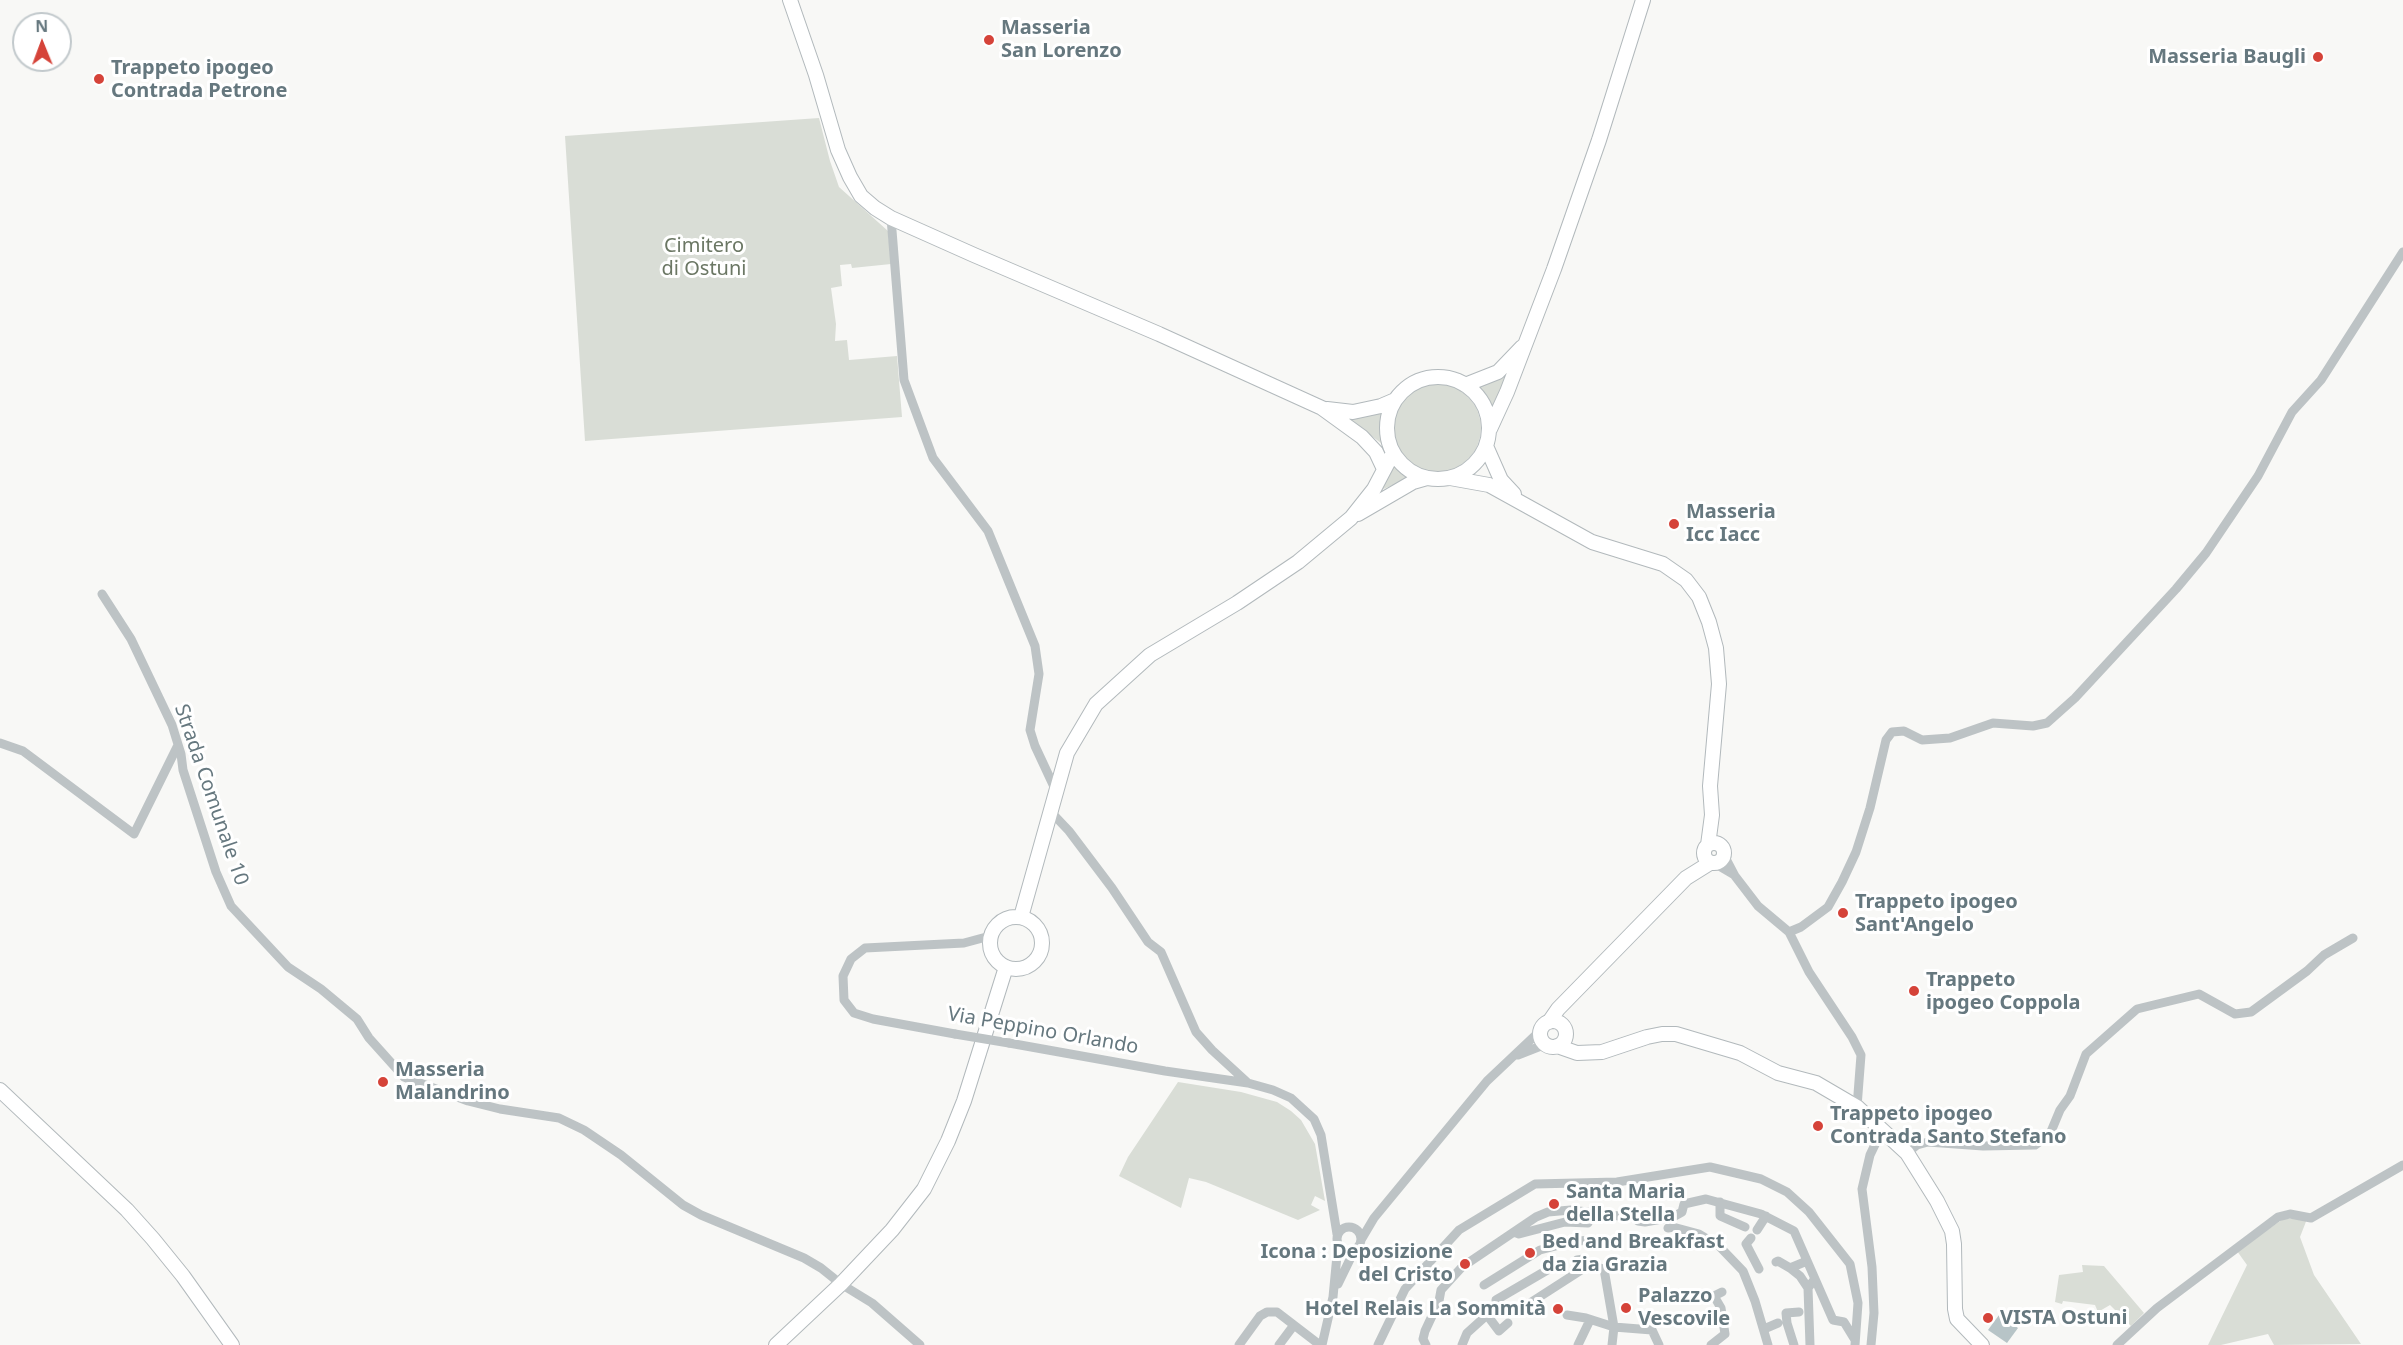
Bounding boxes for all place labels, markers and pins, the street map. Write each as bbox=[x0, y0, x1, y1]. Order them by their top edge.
place label: Masseria San Lorenzo bbox=[1001, 16, 1122, 63]
marker: Masseria San Lorenzo bbox=[982, 33, 996, 47]
place label: Masseria Baugli bbox=[2148, 45, 2306, 69]
marker: Masseria Baugli bbox=[2311, 50, 2325, 64]
place label: Trappeto ipogeo Contrada Petrone bbox=[111, 56, 287, 103]
marker: Trappeto ipogeo Contrada Petrone bbox=[92, 72, 106, 86]
place label: Masseria Icc Iacc bbox=[1686, 500, 1776, 547]
marker: Masseria Icc Iacc bbox=[1667, 517, 1681, 531]
place label: Trappeto ipogeo Sant'Angelo bbox=[1855, 890, 2018, 937]
marker: Trappeto ipogeo Sant'Angelo bbox=[1836, 906, 1850, 920]
place label: Trappeto ipogeo Coppola bbox=[1926, 968, 2080, 1015]
marker: Trappeto ipogeo Coppola bbox=[1907, 984, 1921, 998]
place label: Masseria Malandrino bbox=[395, 1058, 510, 1105]
marker: Masseria Malandrino bbox=[376, 1075, 390, 1089]
place label: Trappeto ipogeo Contrada Santo Stefano bbox=[1830, 1102, 2067, 1149]
marker: Trappeto ipogeo Contrada Santo Stefano bbox=[1811, 1119, 1825, 1133]
place label: Santa Maria della Stella bbox=[1566, 1180, 1686, 1227]
marker: Santa Maria della Stella bbox=[1547, 1197, 1561, 1211]
place label: Bed and Breakfast da zia Grazia bbox=[1542, 1230, 1724, 1277]
place label: Icona : Deposizione del Cristo bbox=[1260, 1240, 1453, 1287]
marker: Bed and Breakfast da zia Grazia bbox=[1523, 1246, 1537, 1260]
marker: Icona : Deposizione del Cristo bbox=[1458, 1257, 1472, 1271]
place label: Palazzo Vescovile bbox=[1638, 1284, 1730, 1331]
place label: Hotel Relais La Sommità bbox=[1305, 1297, 1546, 1321]
marker: Palazzo Vescovile bbox=[1619, 1301, 1633, 1315]
marker: Hotel Relais La Sommità bbox=[1551, 1302, 1565, 1316]
place label: VISTA Ostuni bbox=[2000, 1306, 2127, 1330]
marker: VISTA Ostuni bbox=[1981, 1311, 1995, 1325]

